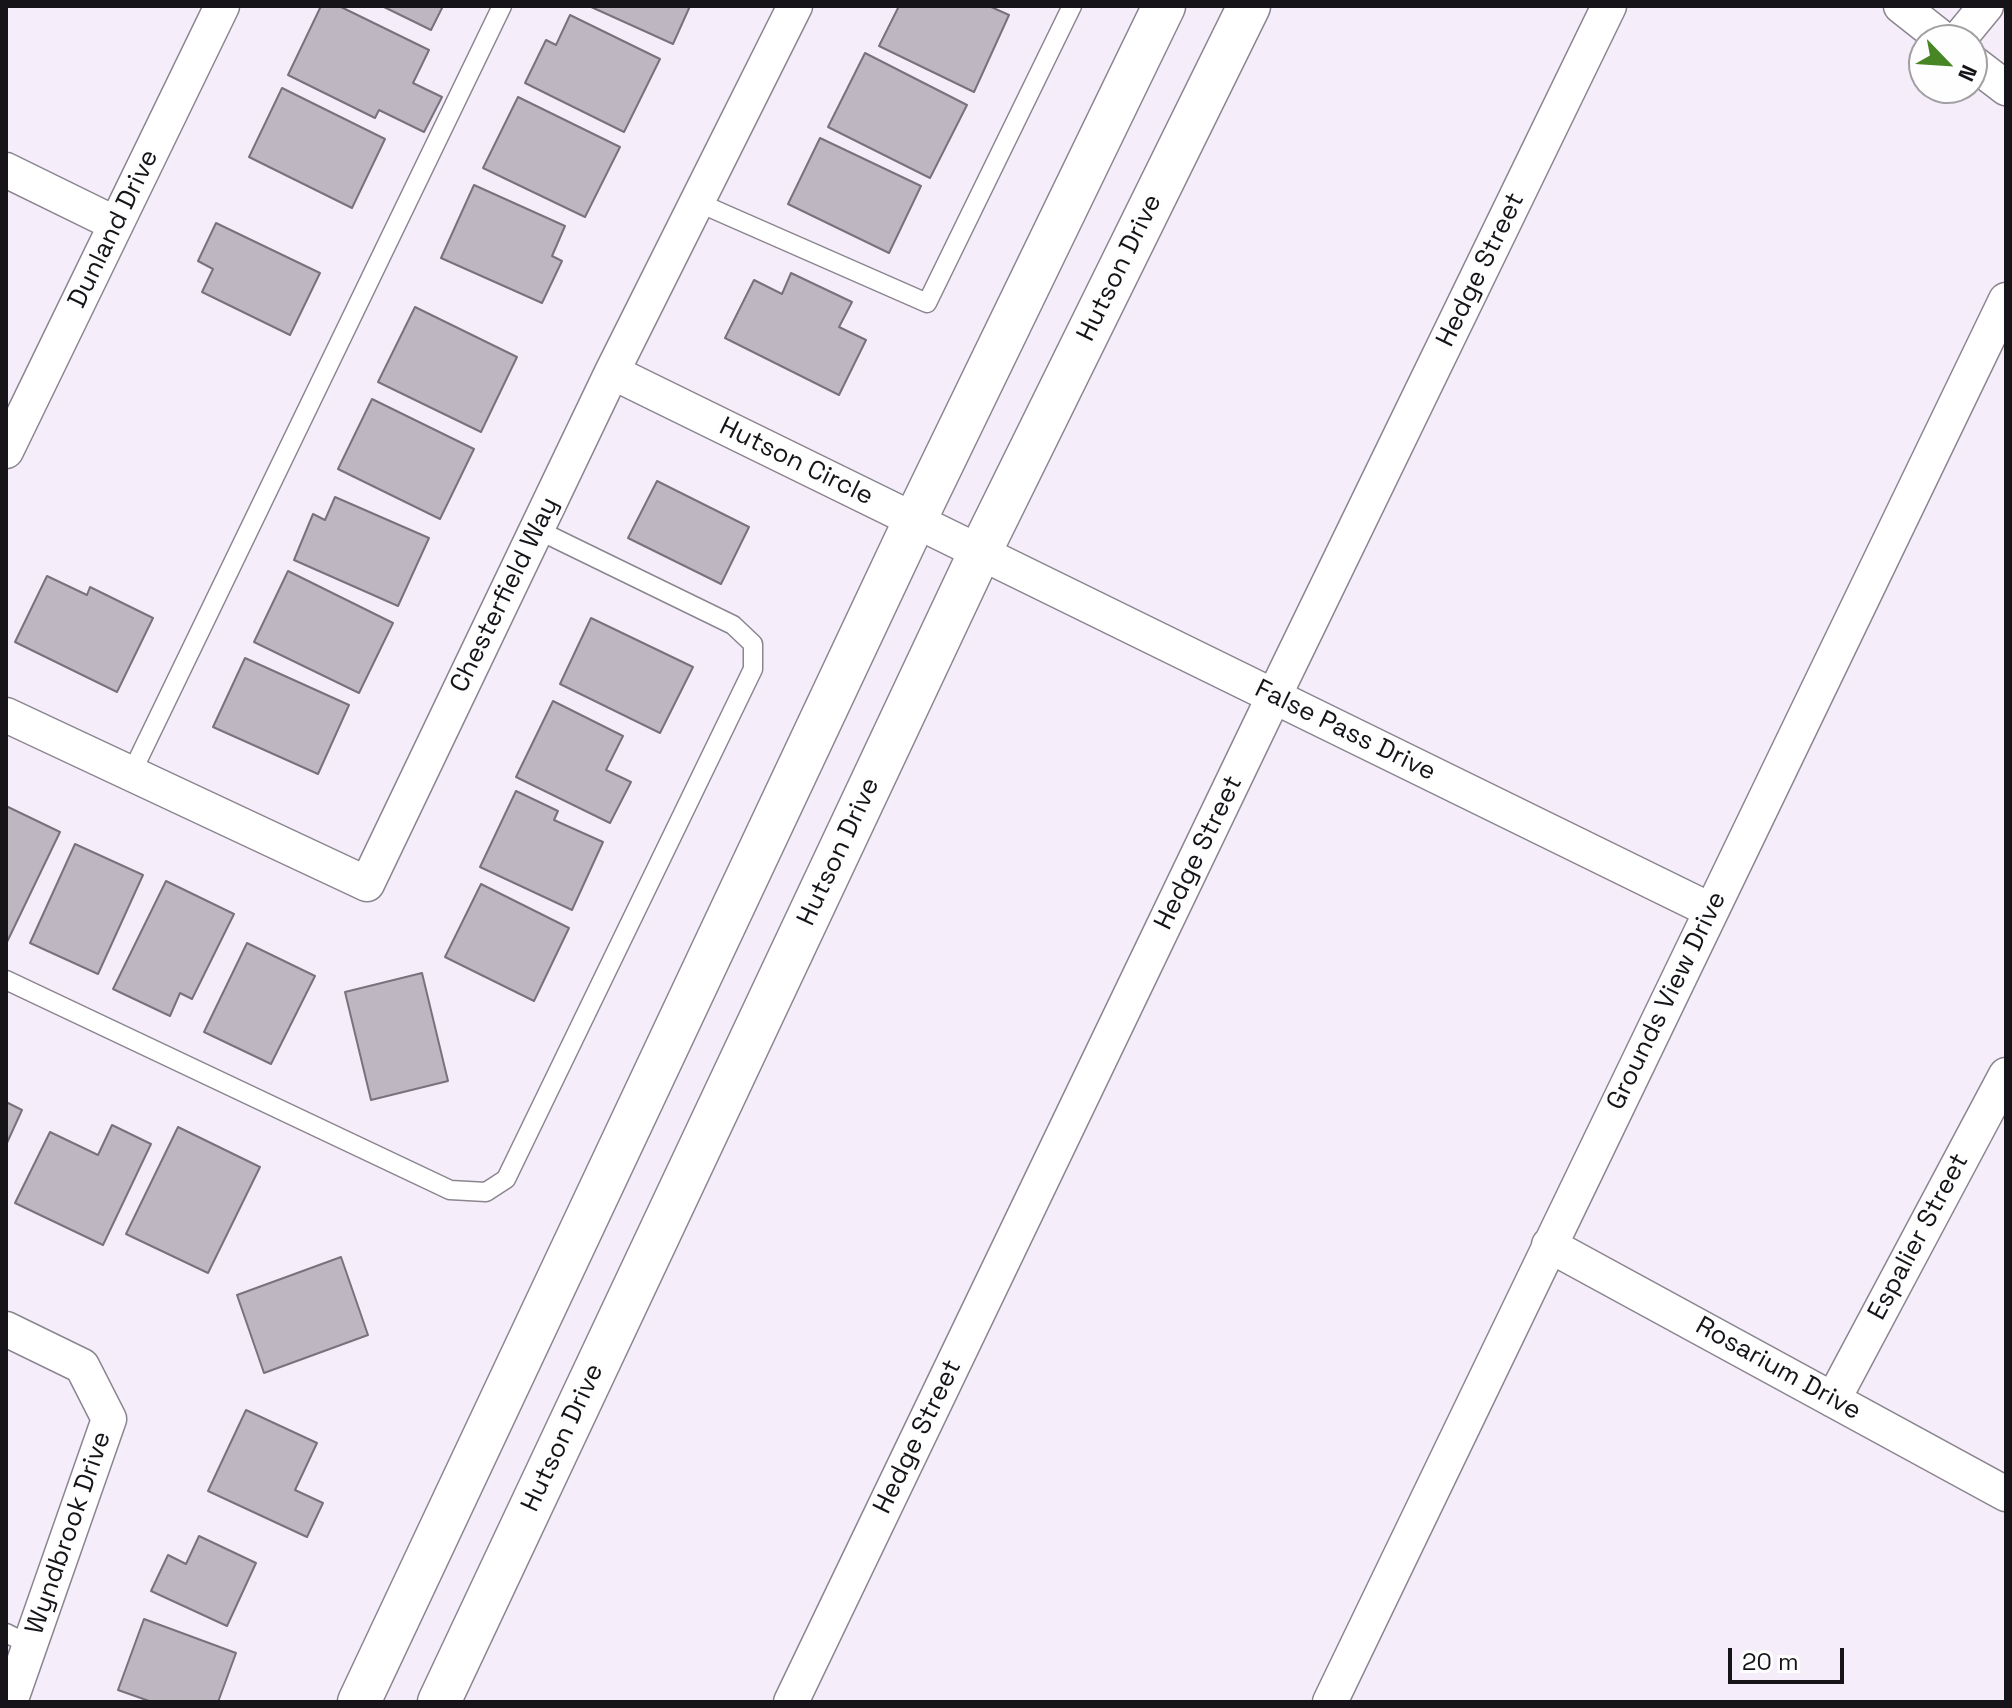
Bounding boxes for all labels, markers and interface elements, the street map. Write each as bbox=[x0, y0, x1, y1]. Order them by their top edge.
north arrow bbox=[1908, 24, 1988, 104]
text: N bbox=[1952, 61, 1984, 86]
street label: Dunland Drive bbox=[62, 145, 166, 313]
street label: Hedge Street bbox=[1430, 188, 1532, 352]
street label: Hutson Drive bbox=[1071, 189, 1169, 347]
street label: Hutson Circle bbox=[714, 411, 878, 513]
street label: Chesterfield Way bbox=[444, 492, 566, 698]
street label: False Pass Drive bbox=[1249, 674, 1441, 788]
street label: Hedge Street bbox=[1148, 771, 1250, 935]
street label: Hutson Drive bbox=[791, 773, 887, 931]
street label: Grounds View Drive bbox=[1601, 887, 1733, 1115]
street label: Espalier Street bbox=[1862, 1148, 1976, 1326]
street label: Rosarium Drive bbox=[1690, 1311, 1866, 1427]
street label: Hedge Street bbox=[867, 1355, 969, 1519]
street label: Hutson Drive bbox=[515, 1359, 611, 1517]
street label: Wyndbrook Drive bbox=[20, 1427, 118, 1639]
scale bar bbox=[1732, 1632, 1848, 1682]
text: 20 m bbox=[1742, 1646, 1799, 1677]

